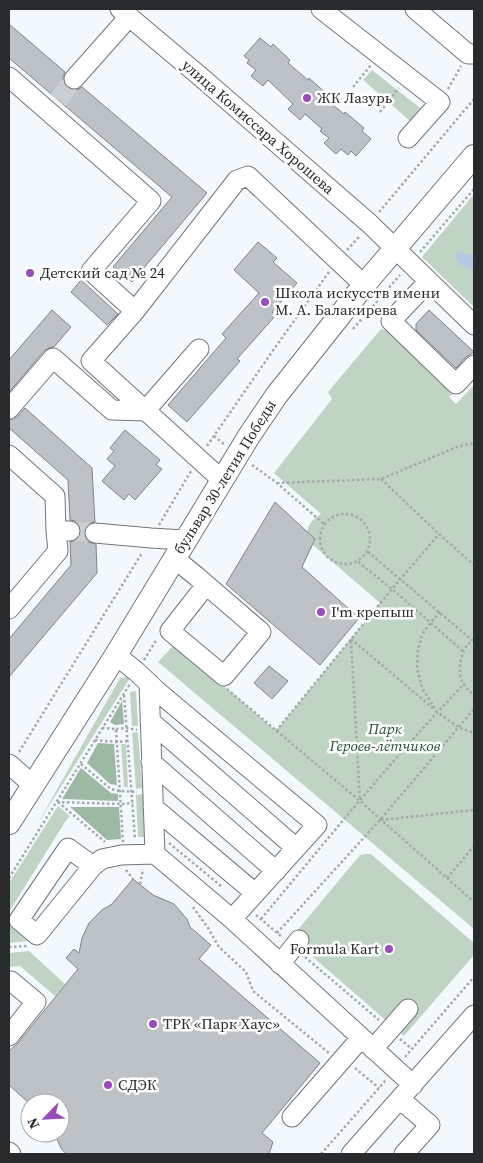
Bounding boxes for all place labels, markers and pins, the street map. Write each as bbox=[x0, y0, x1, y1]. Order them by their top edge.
place label: ЖК Лазурь bbox=[317, 87, 393, 108]
marker: ЖК Лазурь bbox=[301, 92, 313, 104]
place label: Детский сад № 24 bbox=[40, 262, 165, 283]
marker: Детский сад № 24 bbox=[24, 267, 36, 279]
place label: Школа искусств имени М. А. Балакирева bbox=[275, 282, 440, 320]
marker: Школа искусств имени М. А. Балакирева bbox=[259, 296, 271, 308]
place label: I'm крепыш bbox=[331, 601, 414, 622]
marker: I'm крепыш bbox=[315, 606, 327, 618]
place label: Formula Kart bbox=[290, 938, 379, 959]
marker: Formula Kart bbox=[383, 943, 395, 955]
place label: ТРК «Парк Хаус» bbox=[163, 1013, 280, 1034]
marker: ТРК «Парк Хаус» bbox=[147, 1018, 159, 1030]
place label: СДЭК bbox=[118, 1074, 157, 1095]
marker: СДЭК bbox=[102, 1079, 114, 1091]

